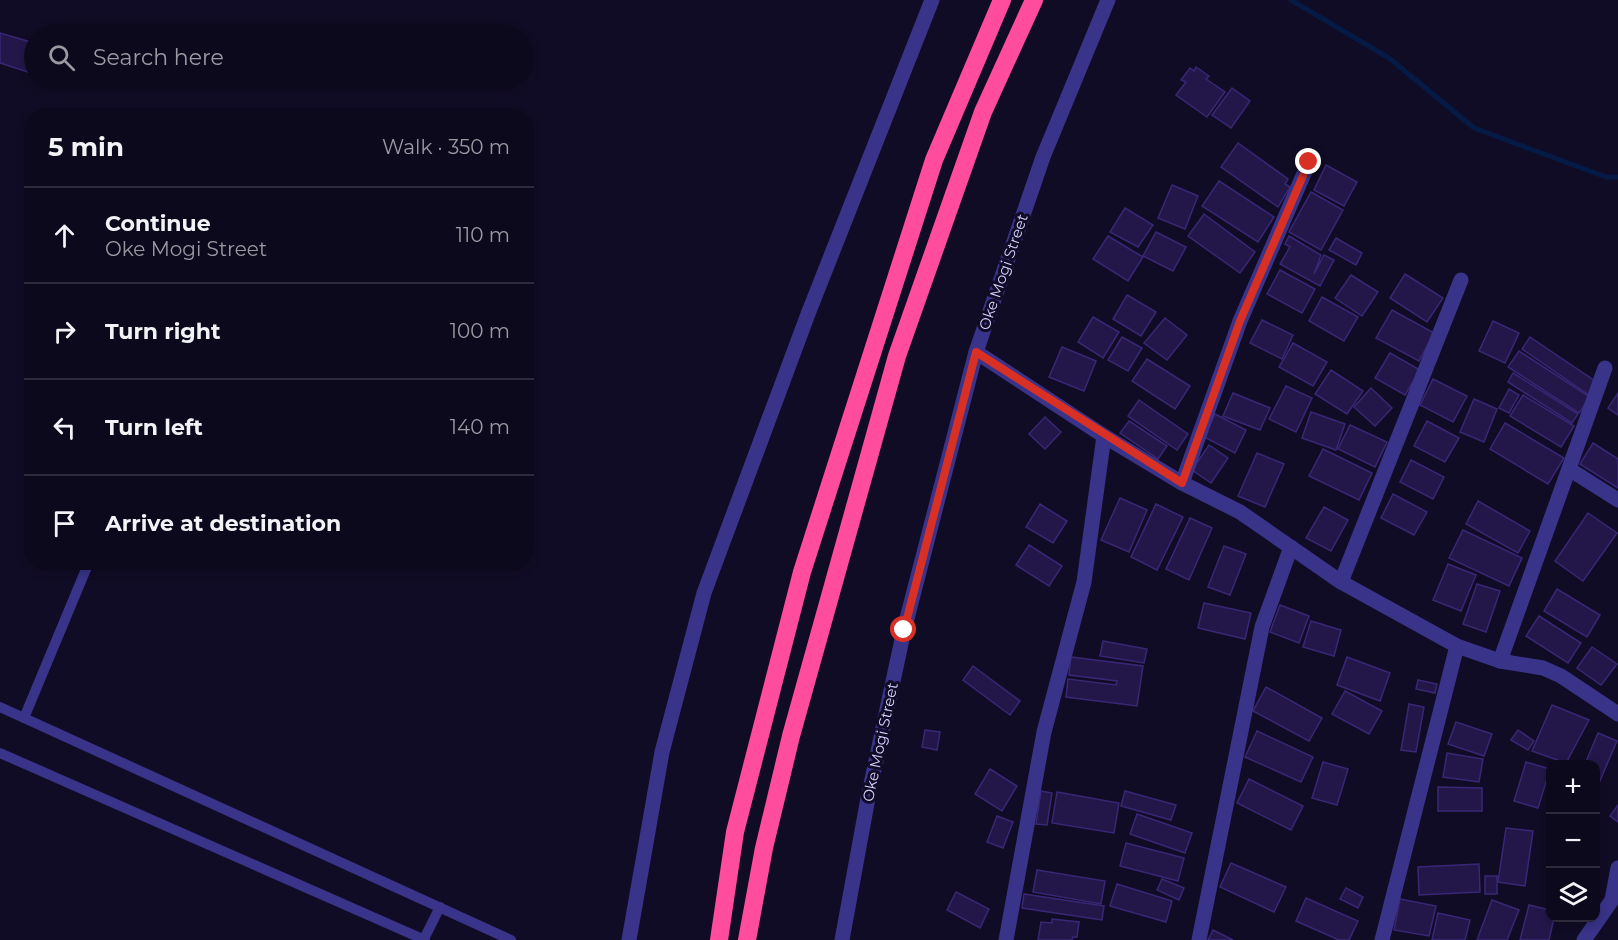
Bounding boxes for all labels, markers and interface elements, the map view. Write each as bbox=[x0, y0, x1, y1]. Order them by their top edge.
search box bbox=[24, 24, 534, 90]
icon: search bbox=[45, 41, 78, 74]
text: Search here bbox=[93, 44, 224, 71]
text: 5 min bbox=[48, 131, 124, 163]
text: Walk · 350 m bbox=[382, 135, 510, 159]
route end bbox=[1295, 148, 1321, 174]
text: Continue bbox=[105, 210, 211, 237]
street label: Oke Mogi Street bbox=[974, 211, 1032, 333]
icon: ahead bbox=[48, 219, 81, 252]
text: 110 m bbox=[456, 223, 510, 247]
text: Oke Mogi Street bbox=[105, 237, 267, 261]
icon: right bbox=[48, 315, 81, 348]
text: Turn right bbox=[105, 318, 220, 345]
text: 100 m bbox=[450, 319, 510, 343]
icon: left bbox=[48, 411, 81, 444]
text: Turn left bbox=[105, 414, 203, 441]
text: 140 m bbox=[450, 415, 510, 439]
icon: arrive bbox=[48, 507, 81, 540]
text: Arrive at destination bbox=[105, 510, 341, 537]
route start bbox=[890, 616, 916, 642]
street label: Oke Mogi Street bbox=[858, 681, 902, 803]
map controls bbox=[1546, 760, 1600, 922]
button: + bbox=[1546, 760, 1600, 814]
button: − bbox=[1546, 814, 1600, 868]
button: layers bbox=[1546, 868, 1600, 922]

